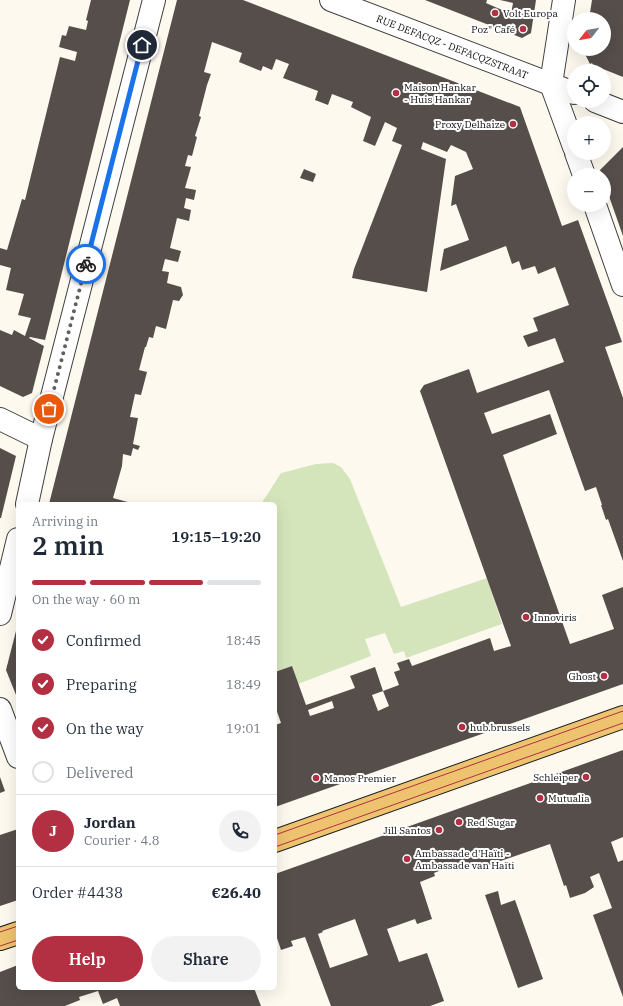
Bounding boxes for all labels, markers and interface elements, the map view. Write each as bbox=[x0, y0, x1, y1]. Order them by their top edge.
place label: Volt Europa bbox=[503, 7, 558, 20]
marker: Volt Europa bbox=[490, 8, 500, 18]
street label: RUE DEFACQZ - DEFACQZSTRAAT bbox=[375, 12, 531, 82]
north arrow bbox=[567, 12, 611, 56]
map controls bbox=[567, 12, 611, 212]
place label: Poz" Café bbox=[471, 23, 515, 36]
marker: Poz" Café bbox=[518, 24, 528, 34]
pin bbox=[125, 28, 159, 62]
icon: home bbox=[131, 34, 153, 56]
button: locate bbox=[567, 64, 611, 108]
place label: Maison Hankar - Huis Hankar bbox=[404, 81, 477, 106]
marker: Maison Hankar - Huis Hankar bbox=[391, 88, 401, 98]
button: + bbox=[567, 116, 611, 160]
place label: Proxy Delhaize bbox=[435, 118, 505, 131]
marker: Proxy Delhaize bbox=[508, 119, 518, 129]
button: − bbox=[567, 168, 611, 212]
courier bbox=[66, 244, 106, 284]
icon: bike bbox=[75, 253, 97, 275]
pin bbox=[32, 392, 66, 426]
icon: bag bbox=[38, 398, 60, 420]
text: Arriving in bbox=[32, 513, 98, 530]
text: 19:15–19:20 bbox=[171, 527, 261, 546]
text: 2 min bbox=[32, 528, 104, 562]
text: On the way · 60 m bbox=[32, 591, 140, 608]
place label: Innoviris bbox=[534, 611, 577, 624]
marker: Innoviris bbox=[521, 612, 531, 622]
icon: check bbox=[32, 629, 54, 651]
text: Confirmed bbox=[66, 631, 141, 650]
text: 18:45 bbox=[226, 632, 261, 649]
place label: Ghost bbox=[569, 670, 596, 683]
marker: Ghost bbox=[599, 671, 609, 681]
icon: check bbox=[32, 673, 54, 695]
text: Preparing bbox=[66, 675, 137, 694]
text: 18:49 bbox=[226, 676, 261, 693]
icon: check bbox=[32, 717, 54, 739]
text: On the way bbox=[66, 719, 144, 738]
text: 19:01 bbox=[226, 720, 261, 737]
place label: hub.brussels bbox=[470, 721, 530, 734]
marker: hub.brussels bbox=[457, 722, 467, 732]
text: Delivered bbox=[66, 763, 134, 782]
place label: Schleiper bbox=[533, 771, 579, 784]
place label: Manos Premier bbox=[324, 772, 396, 785]
marker: Schleiper bbox=[581, 772, 591, 782]
marker: Manos Premier bbox=[311, 773, 321, 783]
place label: Mutualia bbox=[548, 792, 590, 805]
marker: Mutualia bbox=[535, 793, 545, 803]
button: phone bbox=[219, 810, 261, 852]
text: Jordan bbox=[84, 813, 136, 832]
place label: Red Sugar bbox=[467, 816, 515, 829]
marker: Red Sugar bbox=[454, 817, 464, 827]
text: J bbox=[49, 821, 57, 840]
place label: Jill Santos bbox=[383, 824, 431, 837]
marker: Jill Santos bbox=[434, 825, 444, 835]
text: Courier · 4.8 bbox=[84, 832, 160, 849]
place label: Ambassade d'Haïti - Ambassade van Haïti bbox=[415, 847, 514, 872]
marker: Ambassade d'Haïti - Ambassade van Haïti bbox=[402, 854, 412, 864]
text: Order #4438 bbox=[32, 883, 123, 902]
text: €26.40 bbox=[211, 883, 261, 902]
button: Help bbox=[32, 936, 143, 982]
button: Share bbox=[151, 936, 261, 982]

